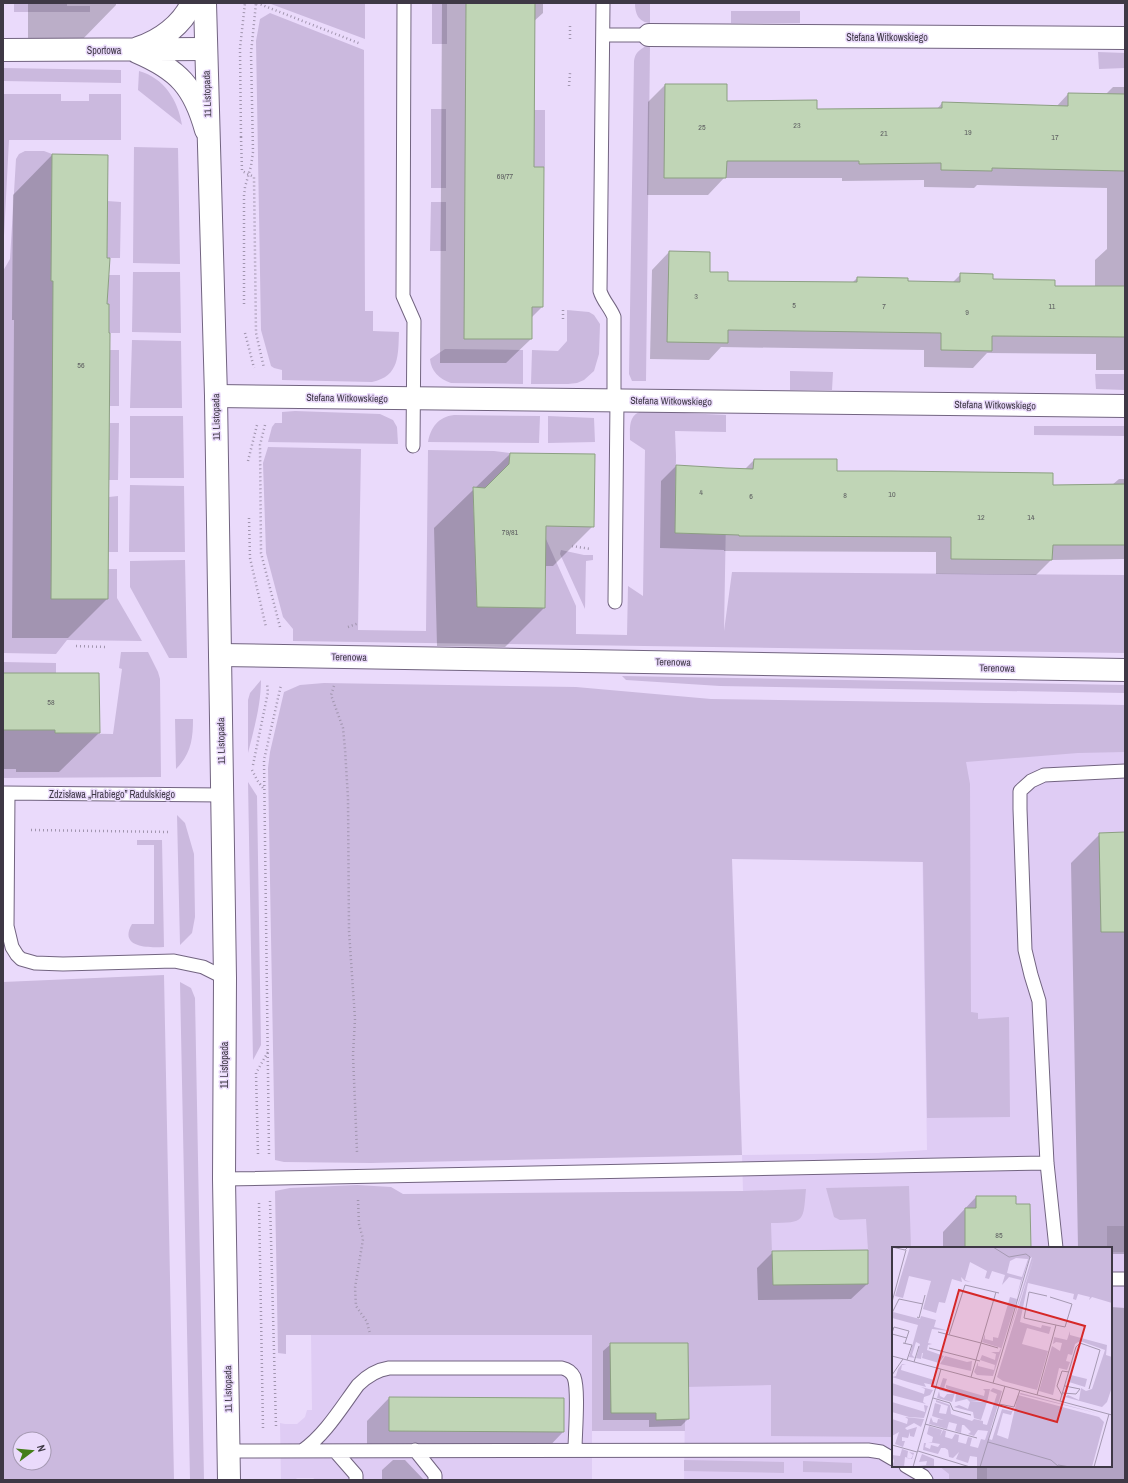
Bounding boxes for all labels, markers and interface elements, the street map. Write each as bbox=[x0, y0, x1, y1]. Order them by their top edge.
street label: Stefana Witkowskiego bbox=[846, 31, 928, 44]
street label: Sportowa bbox=[87, 44, 122, 57]
street label: 11 Listopada bbox=[200, 70, 214, 118]
house number: 23 bbox=[793, 120, 801, 130]
house number: 25 bbox=[698, 122, 706, 132]
house number: 19 bbox=[964, 127, 972, 137]
house number: 21 bbox=[880, 128, 888, 138]
house number: 17 bbox=[1051, 132, 1059, 142]
house number: 69/77 bbox=[497, 171, 514, 181]
house number: 3 bbox=[694, 291, 698, 301]
house number: 5 bbox=[792, 300, 796, 310]
house number: 7 bbox=[882, 301, 886, 311]
house number: 11 bbox=[1049, 301, 1056, 311]
house number: 9 bbox=[965, 307, 969, 317]
house number: 56 bbox=[77, 360, 85, 370]
street label: Stefana Witkowskiego bbox=[306, 391, 388, 405]
street label: 11 Listopada bbox=[209, 393, 223, 441]
street label: Stefana Witkowskiego bbox=[630, 394, 712, 408]
street label: Stefana Witkowskiego bbox=[954, 398, 1036, 412]
house number: 4 bbox=[699, 487, 703, 497]
house number: 10 bbox=[888, 489, 896, 499]
house number: 8 bbox=[843, 490, 847, 500]
house number: 6 bbox=[749, 491, 753, 501]
house number: 12 bbox=[977, 512, 985, 522]
house number: 14 bbox=[1027, 512, 1035, 522]
house number: 79/81 bbox=[502, 527, 519, 537]
street label: Terenowa bbox=[331, 650, 367, 664]
street label: Terenowa bbox=[655, 655, 691, 669]
street label: Terenowa bbox=[979, 661, 1015, 675]
house number: 58 bbox=[47, 697, 55, 707]
street label: 11 Listopada bbox=[214, 717, 228, 765]
street label: Zdzisława „Hrabiego” Radulskiego bbox=[49, 788, 175, 801]
street label: 11 Listopada bbox=[218, 1041, 231, 1088]
house number: 85 bbox=[995, 1230, 1003, 1240]
inset map bbox=[892, 1247, 1112, 1467]
street label: 11 Listopada bbox=[221, 1365, 235, 1413]
north arrow bbox=[12, 1431, 52, 1471]
text: N bbox=[34, 1443, 49, 1453]

